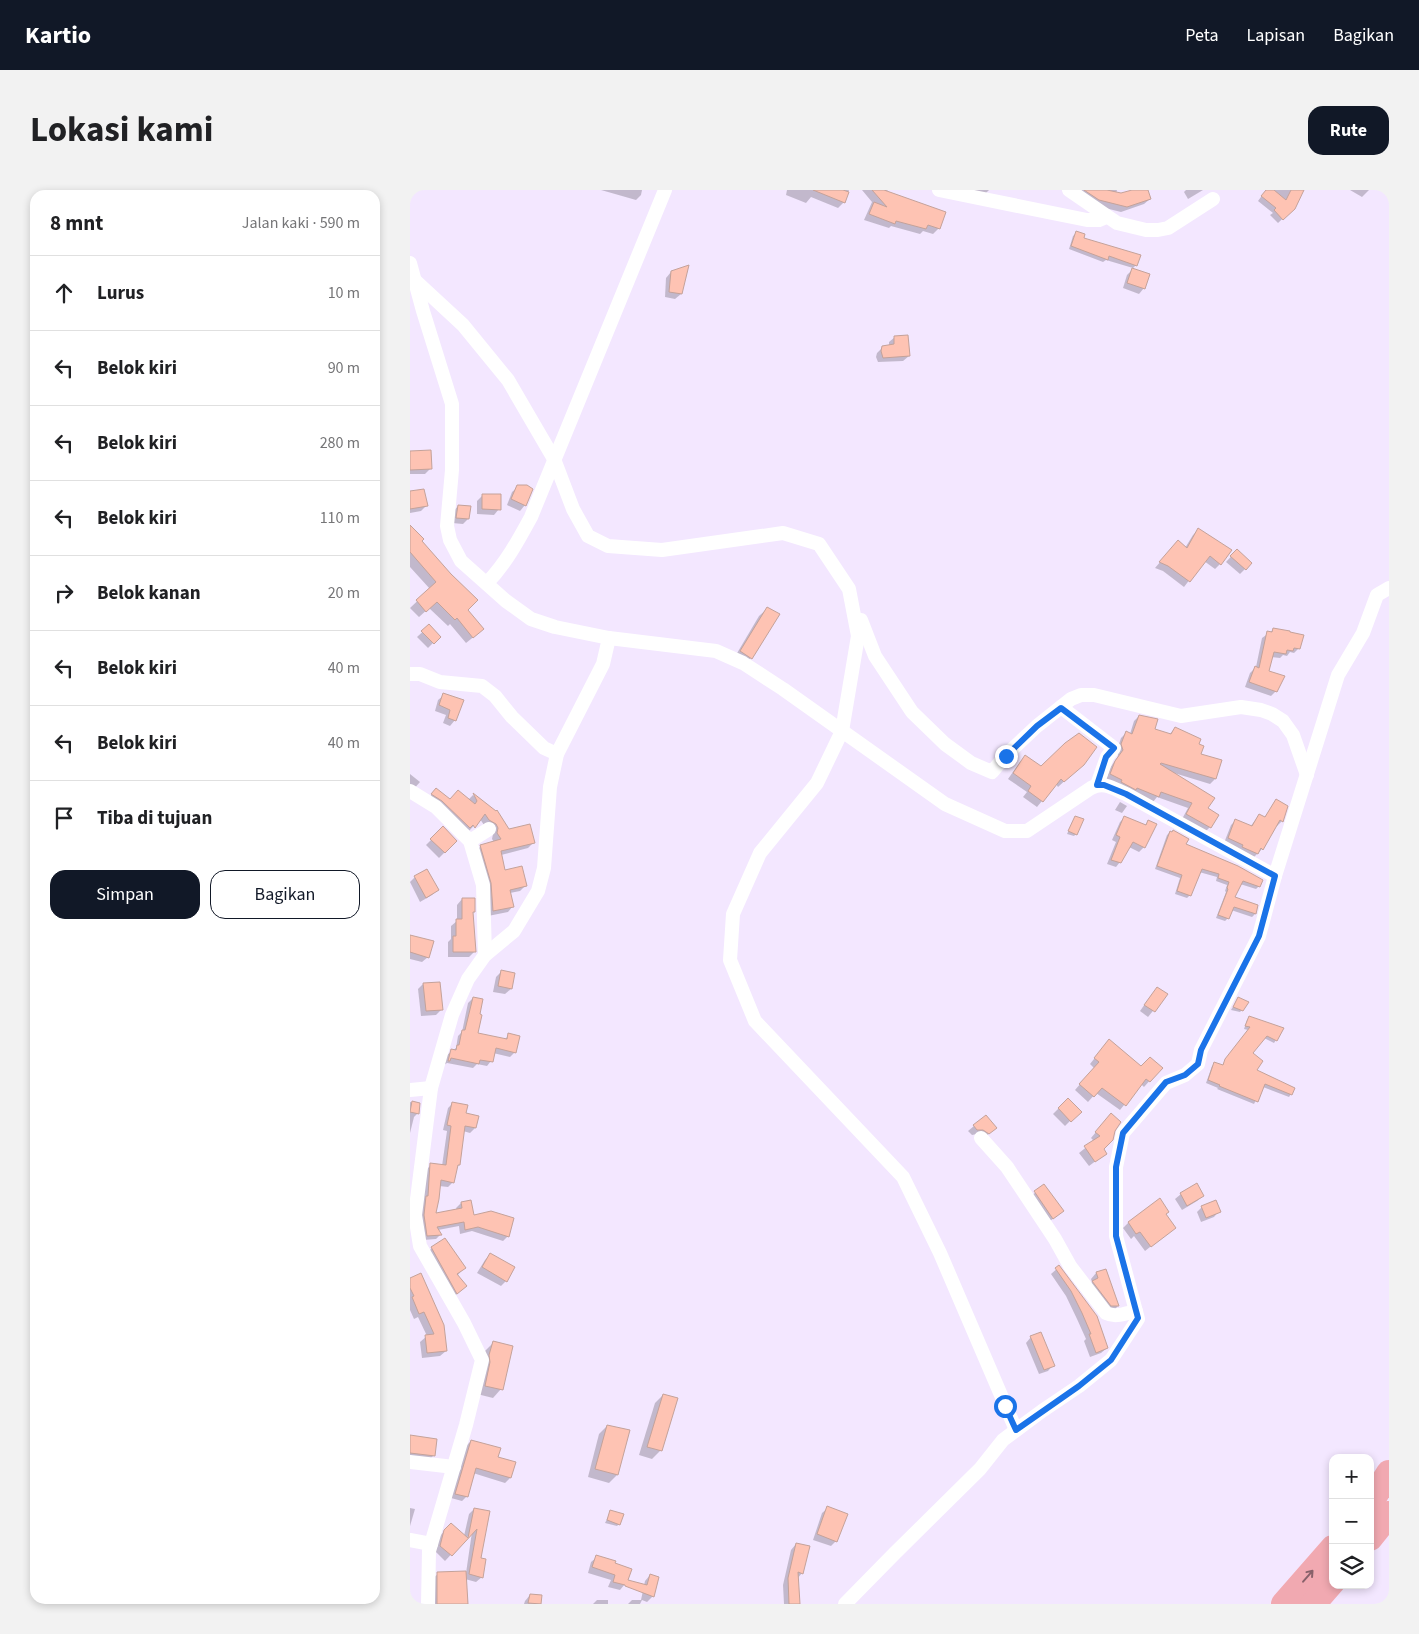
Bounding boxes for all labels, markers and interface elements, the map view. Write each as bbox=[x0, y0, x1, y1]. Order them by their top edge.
text: Kartio bbox=[25, 18, 91, 53]
text: Peta bbox=[1185, 23, 1218, 48]
text: Lapisan bbox=[1246, 23, 1305, 48]
text: Bagikan bbox=[1333, 23, 1394, 48]
text: Lokasi kami bbox=[30, 105, 213, 155]
button: Rute bbox=[1308, 106, 1389, 155]
text: 8 mnt bbox=[50, 208, 103, 238]
text: Jalan kaki · 590 m bbox=[242, 212, 360, 234]
icon: ahead bbox=[50, 279, 78, 307]
text: Lurus bbox=[97, 280, 144, 307]
text: 10 m bbox=[328, 282, 360, 304]
icon: left bbox=[50, 354, 78, 382]
text: Belok kiri bbox=[97, 355, 177, 382]
text: 90 m bbox=[328, 357, 360, 379]
icon: left bbox=[50, 429, 78, 457]
text: Belok kiri bbox=[97, 430, 177, 457]
text: 280 m bbox=[320, 432, 360, 454]
icon: left bbox=[50, 504, 78, 532]
text: Belok kiri bbox=[97, 505, 177, 532]
text: 110 m bbox=[320, 507, 360, 529]
icon: right bbox=[50, 579, 78, 607]
text: Belok kanan bbox=[97, 580, 201, 607]
text: 20 m bbox=[328, 582, 360, 604]
icon: left bbox=[50, 654, 78, 682]
text: Belok kiri bbox=[97, 655, 177, 682]
text: 40 m bbox=[328, 657, 360, 679]
icon: left bbox=[50, 729, 78, 757]
text: Belok kiri bbox=[97, 730, 177, 757]
text: 40 m bbox=[328, 732, 360, 754]
route end bbox=[995, 745, 1018, 768]
icon: arrive bbox=[50, 804, 78, 832]
text: Tiba di tujuan bbox=[97, 805, 212, 832]
button: Simpan bbox=[50, 870, 200, 919]
button: Bagikan bbox=[210, 870, 360, 919]
route start bbox=[994, 1395, 1017, 1418]
map controls bbox=[1329, 1454, 1374, 1589]
button: + bbox=[1329, 1454, 1374, 1499]
button: − bbox=[1329, 1499, 1374, 1544]
button: layers bbox=[1329, 1544, 1374, 1589]
one-way arrow bbox=[1303, 1569, 1314, 1582]

